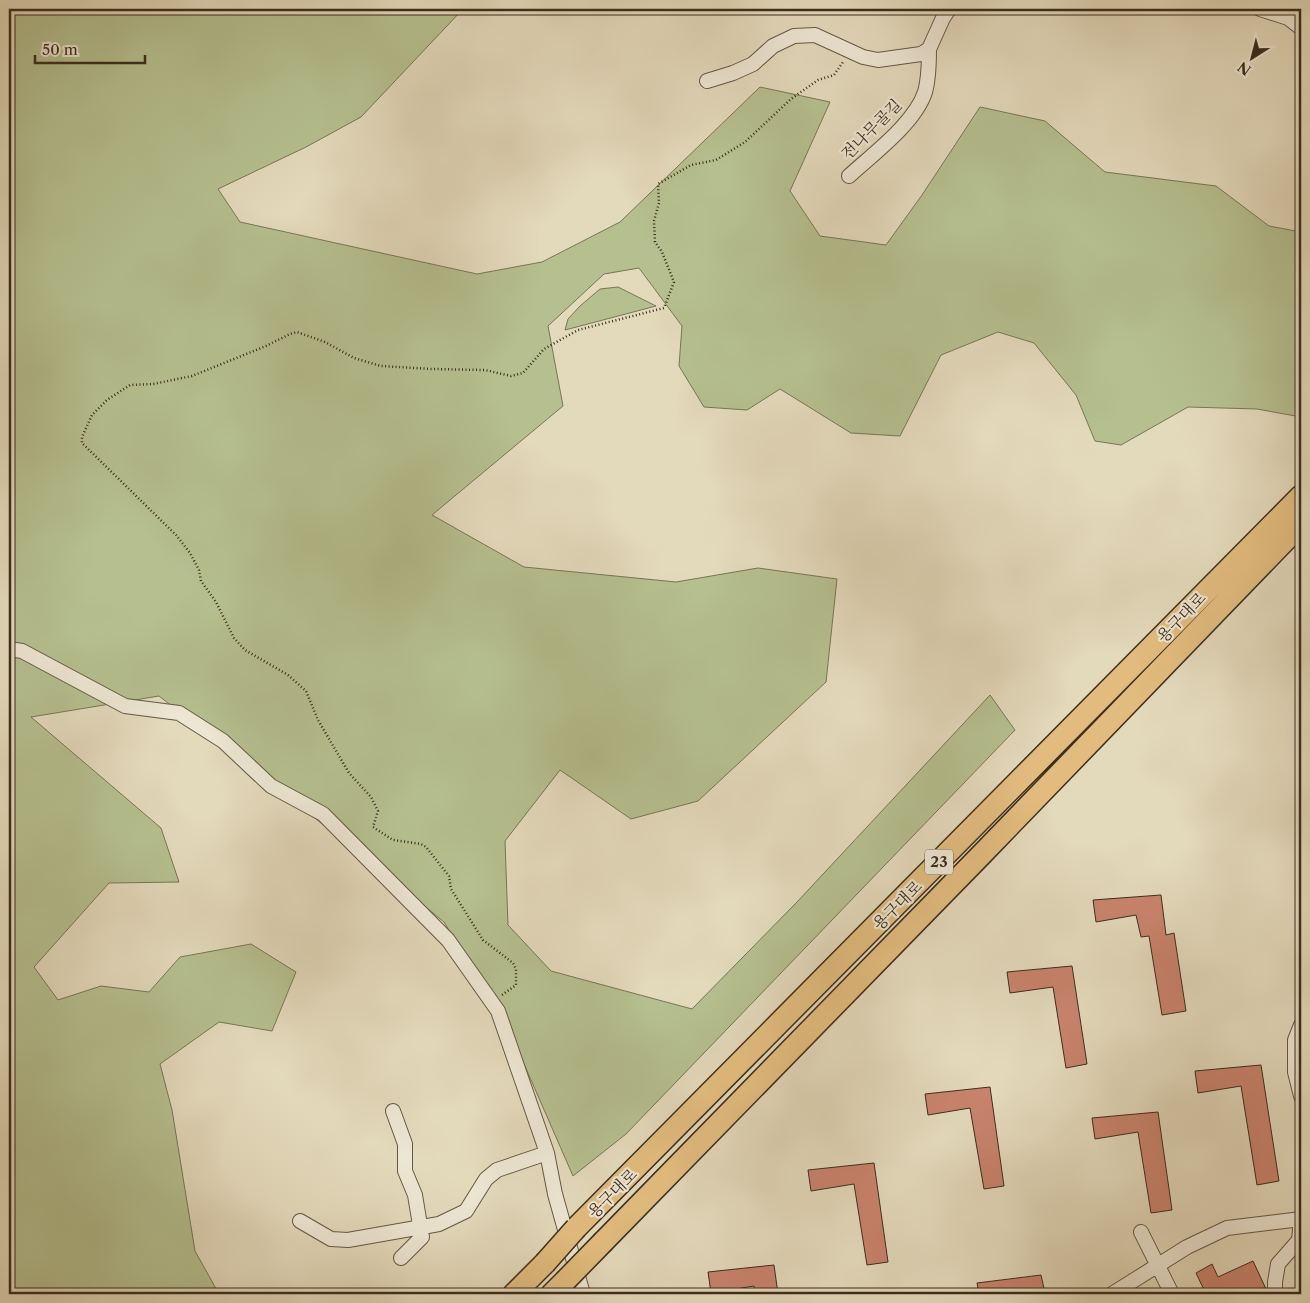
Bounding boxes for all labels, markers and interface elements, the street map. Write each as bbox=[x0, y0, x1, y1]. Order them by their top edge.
scale bar bbox=[35, 32, 145, 64]
north arrow bbox=[1228, 32, 1278, 82]
text: 50 m bbox=[42, 40, 78, 59]
text: N bbox=[1234, 58, 1255, 79]
street label: 전나무골길 bbox=[837, 95, 905, 163]
street label: 용구대로 bbox=[1152, 587, 1210, 646]
road number: 23 bbox=[925, 850, 953, 874]
street label: 용구대로 bbox=[868, 876, 926, 934]
street label: 용구대로 bbox=[583, 1164, 641, 1222]

